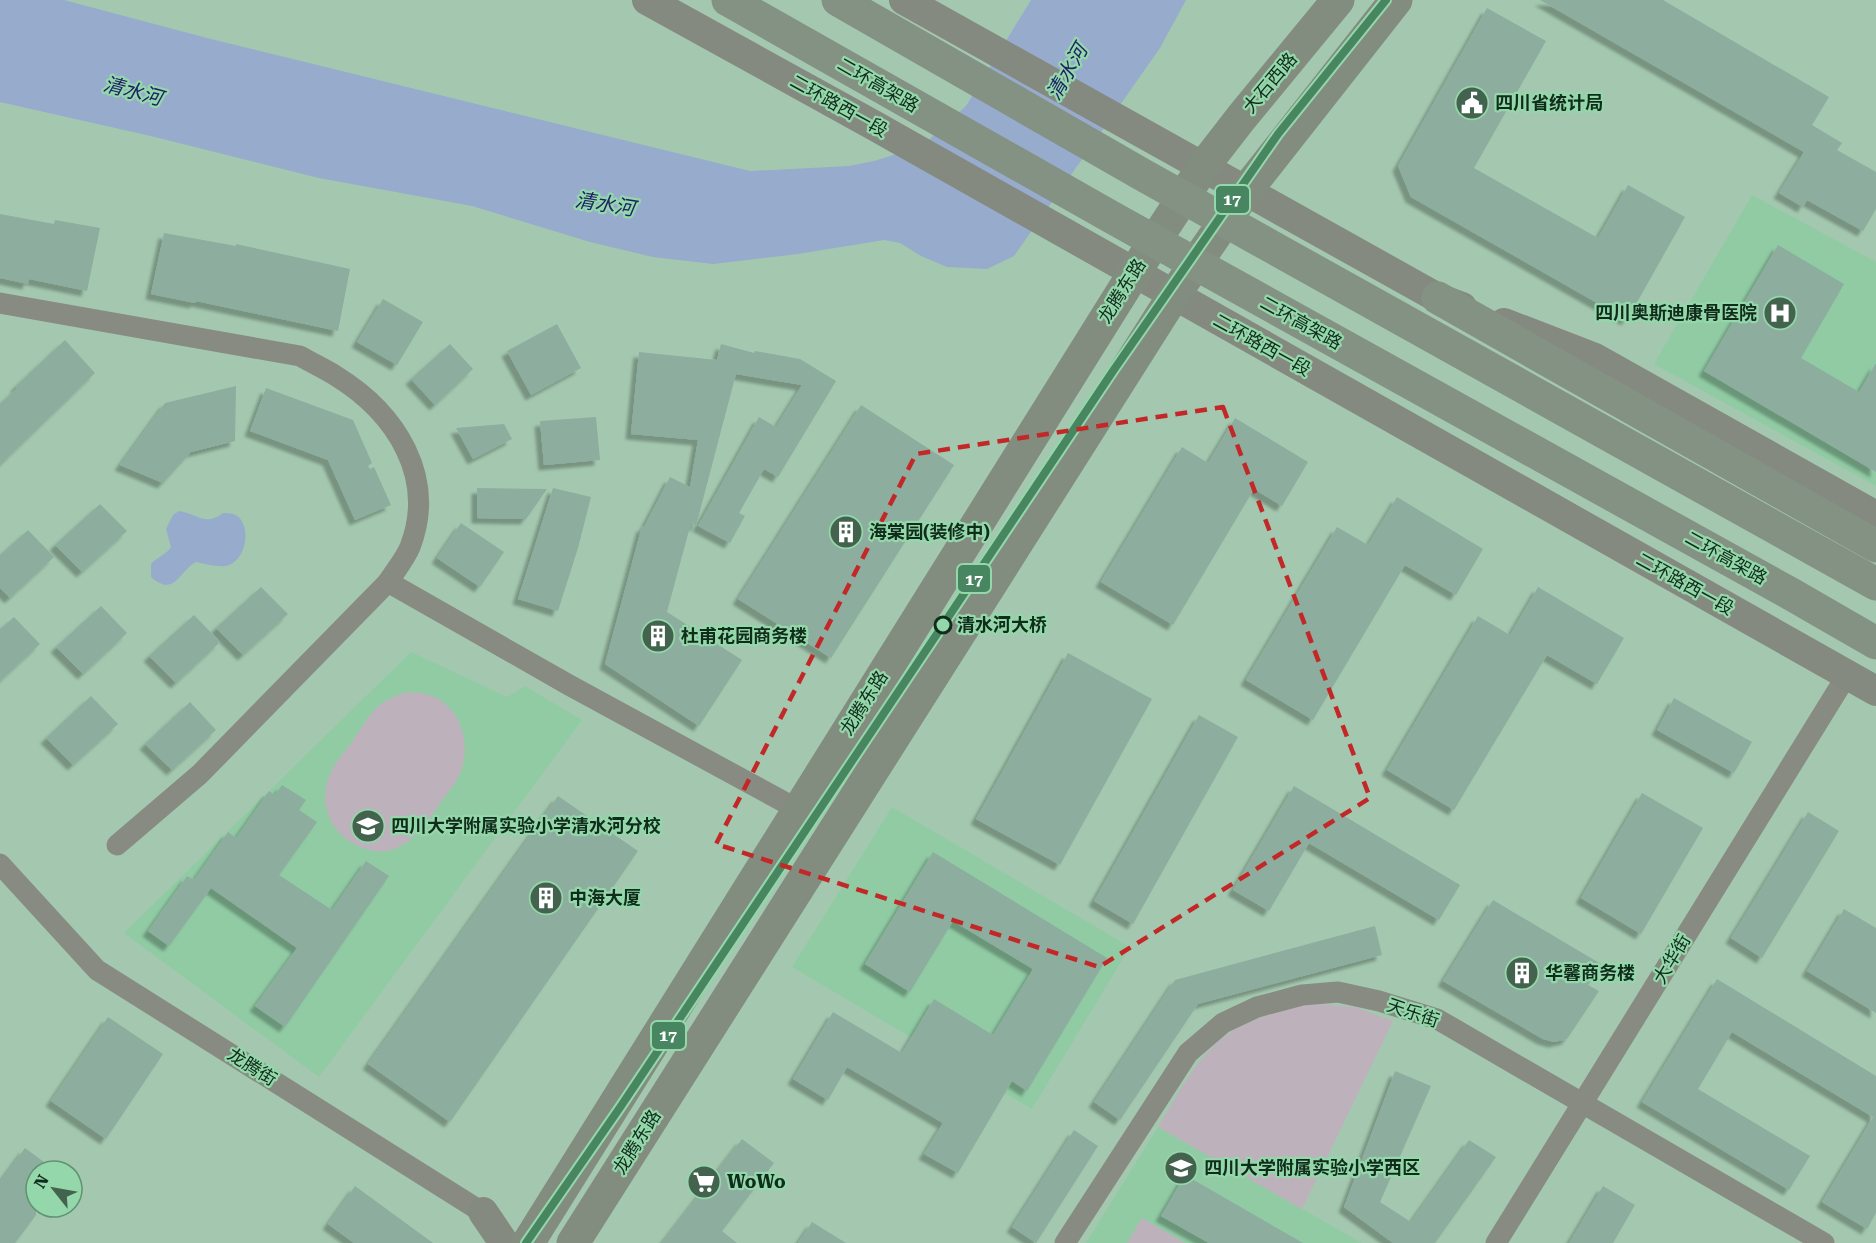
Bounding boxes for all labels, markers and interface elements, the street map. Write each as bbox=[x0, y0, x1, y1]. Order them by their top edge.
water label: 清水河 bbox=[1042, 37, 1094, 104]
street label: 大石西路 bbox=[1238, 48, 1301, 117]
street label: 二环高架路 bbox=[834, 53, 922, 116]
street label: 二环路西一段 bbox=[787, 70, 892, 141]
water label: 清水河 bbox=[101, 72, 169, 111]
public building icon: 四川省统计局 bbox=[1454, 85, 1490, 121]
place label: 四川省统计局 bbox=[1495, 92, 1603, 113]
line badge: 17 bbox=[1215, 185, 1250, 214]
water label: 清水河 bbox=[573, 187, 640, 221]
text: 17 bbox=[1223, 190, 1241, 209]
street label: 龙腾东路 bbox=[1094, 255, 1150, 327]
street label: 二环高架路 bbox=[1257, 292, 1346, 354]
hospital icon: 四川奥斯迪康骨医院 bbox=[1762, 295, 1798, 331]
place label: 四川奥斯迪康骨医院 bbox=[1595, 302, 1757, 323]
street label: 二环路西一段 bbox=[1210, 309, 1315, 380]
building icon: 海棠园(装修中) bbox=[828, 514, 864, 550]
place label: 海棠园(装修中) bbox=[869, 521, 990, 542]
street label: 二环高架路 bbox=[1682, 527, 1771, 589]
street label: 二环路西一段 bbox=[1633, 548, 1738, 619]
line badge: 17 bbox=[957, 564, 991, 593]
text: 17 bbox=[965, 570, 983, 589]
place label: 清水河大桥 bbox=[957, 614, 1047, 635]
marker: 清水河大桥 bbox=[934, 616, 952, 634]
building icon: 杜甫花园商务楼 bbox=[640, 618, 676, 654]
place label: 杜甫花园商务楼 bbox=[681, 625, 807, 646]
street label: 龙腾东路 bbox=[836, 667, 892, 739]
school or university icon: 四川大学附属实验小学清水河分校 bbox=[350, 808, 386, 844]
place label: 四川大学附属实验小学清水河分校 bbox=[391, 815, 661, 836]
building icon: 中海大厦 bbox=[528, 880, 564, 916]
place label: 中海大厦 bbox=[569, 887, 641, 908]
street label: 大华街 bbox=[1649, 930, 1694, 987]
building icon: 华馨商务楼 bbox=[1504, 955, 1540, 991]
place label: 华馨商务楼 bbox=[1545, 962, 1635, 983]
street label: 天乐街 bbox=[1384, 994, 1442, 1031]
line badge: 17 bbox=[651, 1021, 686, 1050]
text: 17 bbox=[659, 1026, 677, 1045]
street label: 龙腾街 bbox=[224, 1043, 281, 1090]
street label: 龙腾东路 bbox=[609, 1106, 665, 1178]
school or university icon: 四川大学附属实验小学西区 bbox=[1163, 1150, 1199, 1186]
place label: 四川大学附属实验小学西区 bbox=[1204, 1157, 1420, 1178]
north arrow bbox=[24, 1159, 84, 1219]
supermarket icon: WoWo bbox=[686, 1164, 722, 1200]
text: N bbox=[30, 1171, 53, 1192]
place label: WoWo bbox=[727, 1171, 786, 1192]

